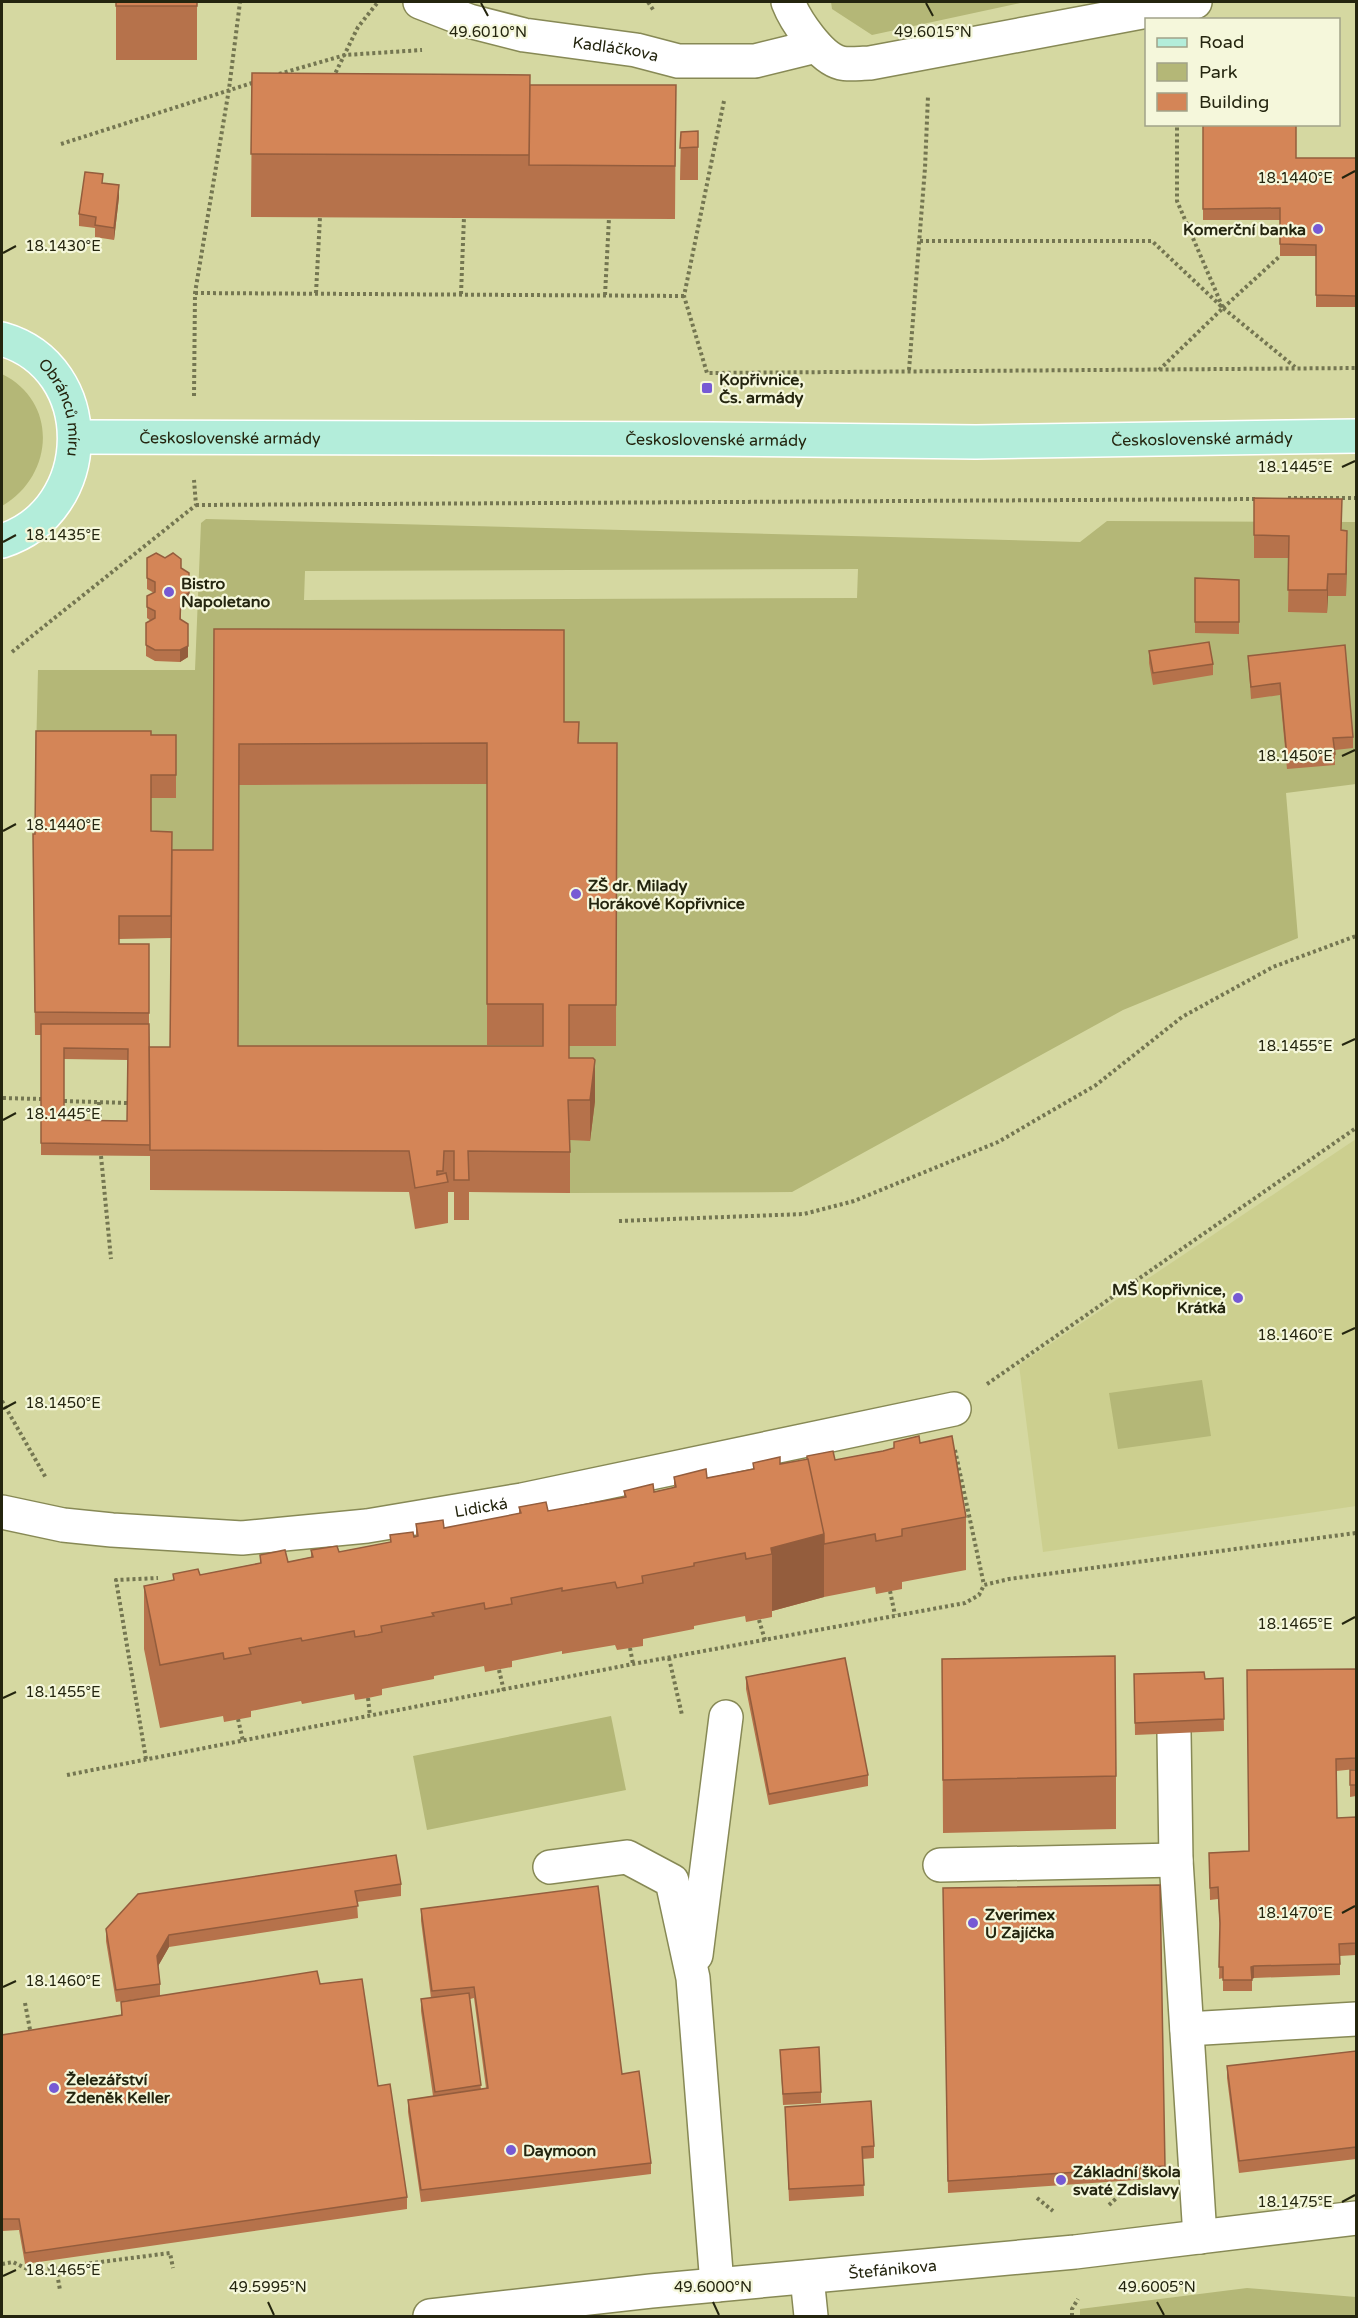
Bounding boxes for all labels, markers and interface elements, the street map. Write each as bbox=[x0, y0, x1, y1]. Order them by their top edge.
legend bbox=[1145, 18, 1340, 126]
text: 49.6010°N bbox=[449, 23, 527, 41]
text: 49.6015°N bbox=[894, 23, 972, 41]
text: Road bbox=[1199, 31, 1244, 53]
street label: Kadláčkova bbox=[571, 33, 661, 67]
text: Park bbox=[1199, 61, 1238, 83]
text: Building bbox=[1199, 91, 1269, 113]
text: 18.1440°E bbox=[1257, 169, 1333, 187]
place label: Komerční banka bbox=[1183, 220, 1306, 240]
marker: Komerční banka bbox=[1311, 222, 1325, 236]
text: 18.1430°E bbox=[25, 237, 101, 255]
street label: Obránců míru bbox=[34, 354, 84, 458]
place label: Kopřivnice, Čs. armády bbox=[719, 370, 804, 408]
marker: Kopřivnice, Čs. armády bbox=[700, 381, 714, 395]
street label: Československé armády bbox=[139, 428, 321, 449]
street label: Československé armády bbox=[1111, 428, 1293, 451]
street label: Československé armády bbox=[625, 430, 807, 451]
text: 18.1445°E bbox=[1257, 458, 1333, 476]
text: 18.1435°E bbox=[25, 526, 101, 544]
place label: Bistro Napoletano bbox=[181, 574, 271, 612]
marker: Bistro Napoletano bbox=[162, 585, 176, 599]
text: 18.1450°E bbox=[1257, 747, 1333, 765]
text: 18.1440°E bbox=[25, 816, 101, 834]
place label: ZŠ dr. Milady Horákové Kopřivnice bbox=[588, 876, 745, 914]
marker: ZŠ dr. Milady Horákové Kopřivnice bbox=[569, 887, 583, 901]
text: 18.1455°E bbox=[1257, 1037, 1333, 1055]
text: 18.1445°E bbox=[25, 1105, 101, 1123]
place label: MŠ Kopřivnice, Krátká bbox=[1112, 1280, 1226, 1318]
marker: MŠ Kopřivnice, Krátká bbox=[1231, 1291, 1245, 1305]
text: 18.1460°E bbox=[1257, 1326, 1333, 1344]
text: 18.1450°E bbox=[25, 1394, 101, 1412]
street label: Lidická bbox=[453, 1494, 509, 1522]
text: 18.1465°E bbox=[1257, 1615, 1333, 1633]
text: 18.1455°E bbox=[25, 1683, 101, 1701]
text: 18.1470°E bbox=[1257, 1904, 1333, 1922]
place label: Zverimex U Zajíčka bbox=[985, 1905, 1055, 1943]
marker: Zverimex U Zajíčka bbox=[966, 1916, 980, 1930]
text: 18.1460°E bbox=[25, 1972, 101, 1990]
place label: Železářství Zdeněk Keller bbox=[66, 2070, 171, 2108]
marker: Železářství Zdeněk Keller bbox=[47, 2081, 61, 2095]
place label: Daymoon bbox=[523, 2141, 596, 2161]
marker: Daymoon bbox=[504, 2143, 518, 2157]
place label: Základní škola svaté Zdislavy bbox=[1073, 2162, 1181, 2200]
marker: Základní škola svaté Zdislavy bbox=[1054, 2173, 1068, 2187]
text: 18.1475°E bbox=[1257, 2193, 1333, 2211]
street label: Štefánikova bbox=[848, 2256, 938, 2284]
text: 18.1465°E bbox=[25, 2261, 101, 2279]
text: 49.5995°N bbox=[229, 2278, 307, 2296]
text: 49.6000°N bbox=[674, 2278, 752, 2296]
text: 49.6005°N bbox=[1118, 2278, 1196, 2296]

